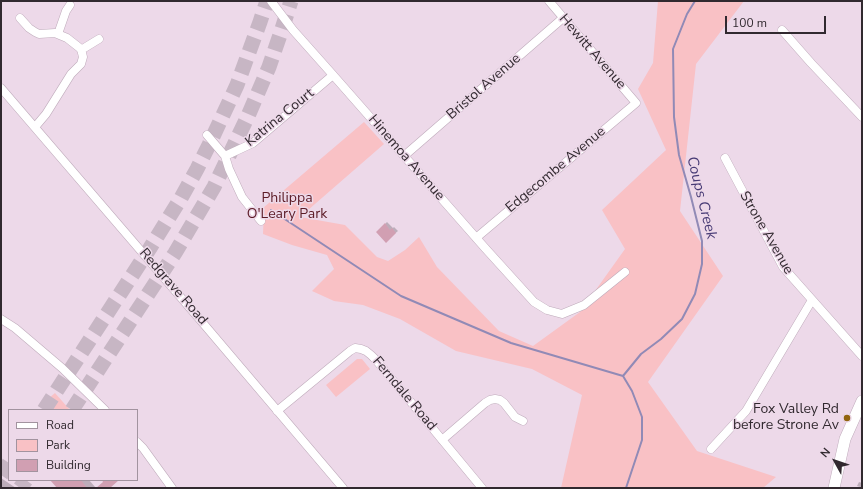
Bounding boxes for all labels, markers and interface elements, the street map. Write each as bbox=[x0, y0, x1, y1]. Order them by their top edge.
scale bar bbox=[727, 8, 828, 34]
street label: Hewitt Avenue bbox=[555, 11, 629, 93]
text: 100 m bbox=[732, 15, 767, 31]
street label: Bristol Avenue bbox=[444, 50, 524, 124]
street label: Katrina Court bbox=[242, 85, 318, 151]
street label: Hinemoa Avenue bbox=[364, 112, 448, 204]
street label: Edgecombe Avenue bbox=[503, 123, 609, 217]
water label: Coups Creek bbox=[682, 155, 720, 241]
street label: Strone Avenue bbox=[736, 189, 796, 277]
park label: Philippa O'Leary Park bbox=[247, 191, 327, 224]
street label: Redgrave Road bbox=[135, 245, 211, 329]
street label: Ferndale Road bbox=[368, 354, 440, 434]
place label: Fox Valley Rd before Strone Av bbox=[733, 402, 839, 434]
legend bbox=[8, 409, 138, 481]
marker: Fox Valley Rd before Strone Av bbox=[842, 413, 852, 423]
text: Road bbox=[46, 417, 74, 433]
text: Park bbox=[46, 437, 70, 453]
north arrow bbox=[815, 441, 855, 481]
text: N bbox=[817, 445, 834, 461]
text: Building bbox=[46, 457, 91, 473]

